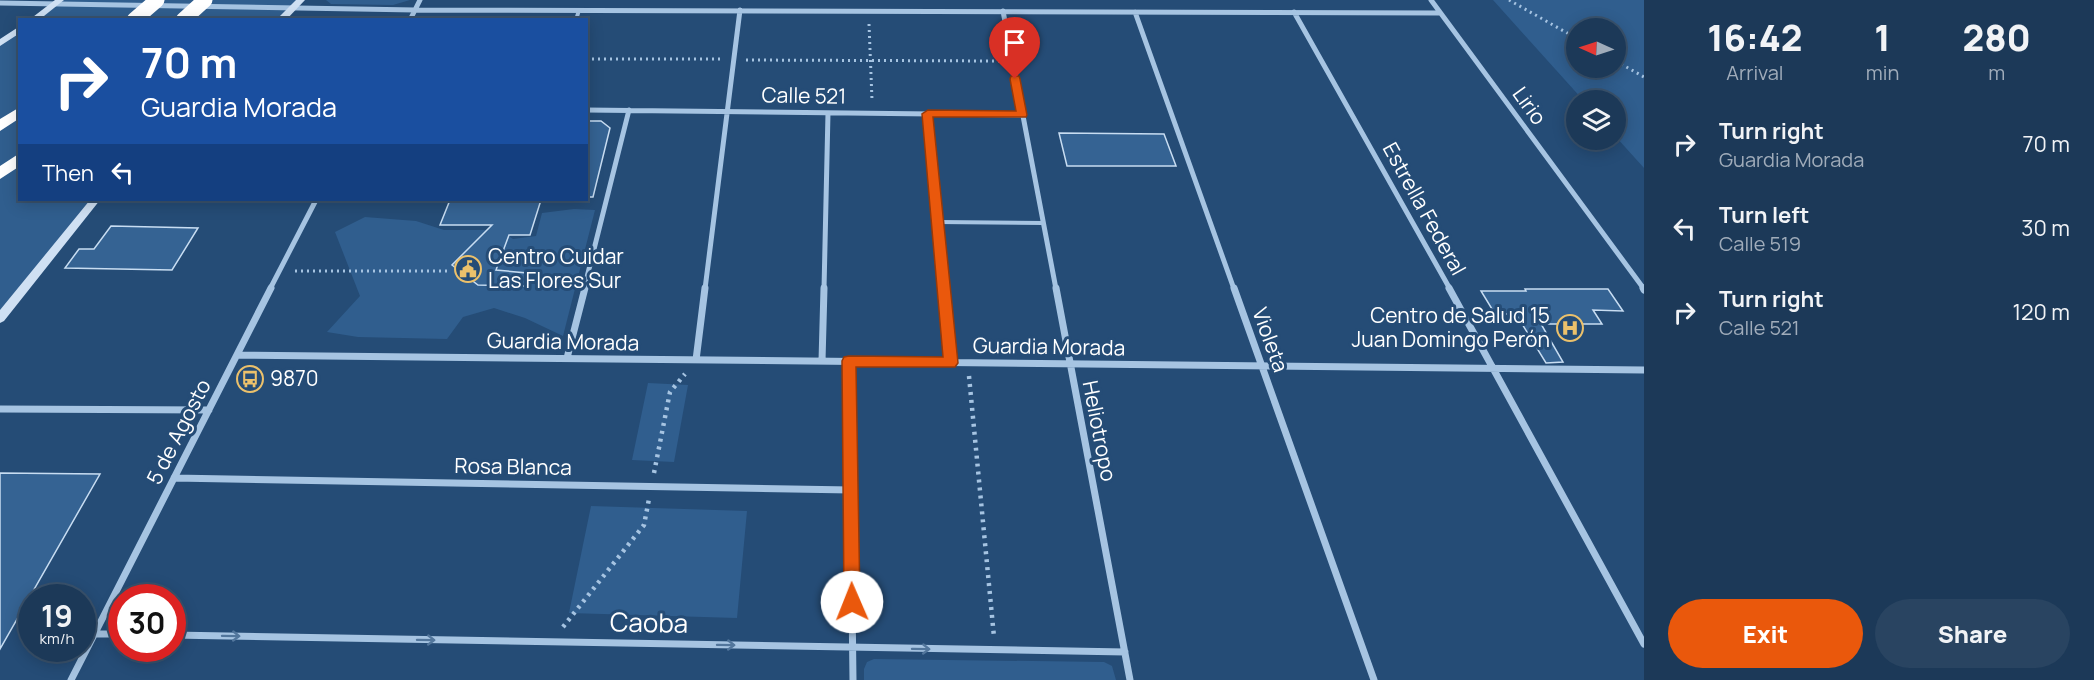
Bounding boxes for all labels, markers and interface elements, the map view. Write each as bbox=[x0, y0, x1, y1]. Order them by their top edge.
text: 16:42 bbox=[1707, 13, 1803, 62]
text: 1 bbox=[1874, 13, 1891, 62]
text: 280 bbox=[1962, 13, 2031, 62]
pin bbox=[989, 17, 1040, 79]
north arrow bbox=[1566, 18, 1626, 78]
map controls bbox=[1566, 18, 1626, 150]
icon: arrive bbox=[998, 26, 1031, 59]
text: 70 m bbox=[141, 33, 237, 91]
icon: right bbox=[42, 42, 120, 120]
text: Arrival bbox=[1726, 59, 1783, 86]
text: min bbox=[1866, 59, 1899, 86]
text: m bbox=[1988, 59, 2005, 86]
street label: Calle 521 bbox=[761, 80, 847, 110]
street label: Lirio bbox=[1507, 81, 1553, 130]
text: Guardia Morada bbox=[141, 88, 337, 125]
button: layers bbox=[1566, 90, 1626, 150]
text: Turn right bbox=[1719, 116, 1824, 146]
icon: right bbox=[1668, 128, 1701, 161]
text: 70 m bbox=[2022, 129, 2070, 159]
street label: Estrella Federal bbox=[1377, 137, 1473, 280]
text: Guardia Morada bbox=[1719, 146, 1864, 173]
icon: left bbox=[106, 156, 139, 189]
text: Then bbox=[42, 158, 94, 188]
text: Turn left bbox=[1719, 200, 1809, 230]
icon: left bbox=[1668, 212, 1701, 245]
text: 30 m bbox=[2021, 213, 2070, 243]
text: Calle 519 bbox=[1719, 230, 1801, 257]
place label: Centro Cuidar Las Flores Sur bbox=[488, 242, 624, 294]
public building icon: Centro Cuidar Las Flores Sur bbox=[453, 254, 483, 284]
text: Turn right bbox=[1719, 284, 1824, 314]
icon: right bbox=[1668, 296, 1701, 329]
text: 120 m bbox=[2012, 297, 2070, 327]
place label: Centro de Salud 15 Juan Domingo Perón bbox=[1352, 301, 1550, 353]
street label: Violeta bbox=[1246, 303, 1296, 376]
hospital icon: Centro de Salud 15 Juan Domingo Perón bbox=[1555, 313, 1585, 343]
text: Calle 521 bbox=[1719, 314, 1800, 341]
street label: Guardia Morada bbox=[487, 326, 640, 356]
street label: Guardia Morada bbox=[973, 331, 1126, 361]
bus stop icon: 9870 bbox=[235, 364, 265, 394]
place label: 9870 bbox=[270, 364, 319, 392]
street label: 5 de Agosto bbox=[140, 374, 217, 489]
street label: Heliotropo bbox=[1077, 378, 1123, 484]
street label: Rosa Blanca bbox=[454, 451, 572, 481]
position arrow bbox=[820, 570, 884, 634]
speed limit sign: 30 bbox=[108, 584, 186, 662]
text: 19 bbox=[41, 595, 73, 636]
button: Exit bbox=[1668, 599, 1863, 668]
button: Share bbox=[1875, 599, 2070, 668]
street label: Caoba bbox=[610, 603, 688, 641]
text: km/h bbox=[40, 628, 74, 649]
one-way arrow bbox=[220, 631, 240, 642]
one-way arrow bbox=[415, 634, 435, 646]
one-way arrow bbox=[715, 639, 735, 651]
one-way arrow bbox=[910, 643, 930, 655]

